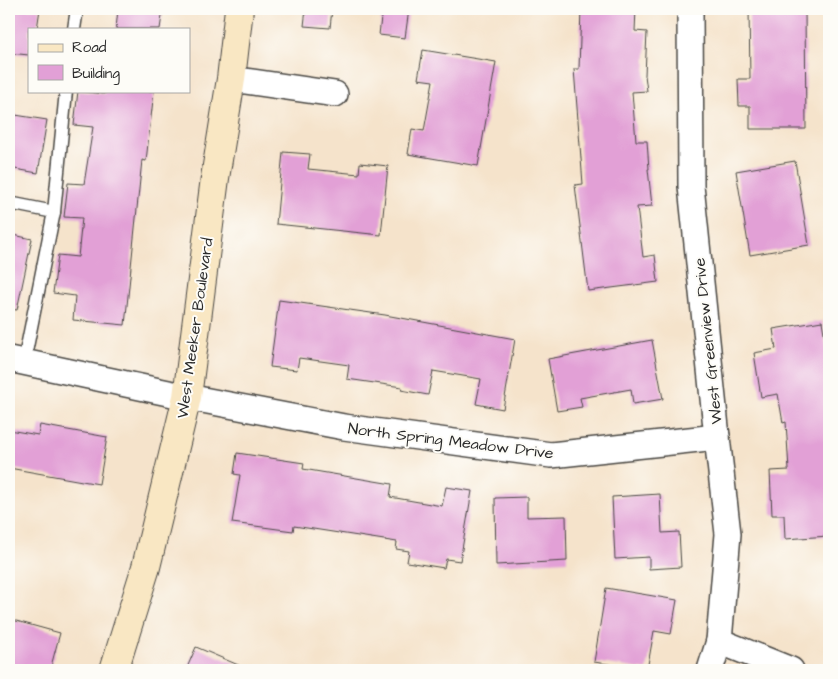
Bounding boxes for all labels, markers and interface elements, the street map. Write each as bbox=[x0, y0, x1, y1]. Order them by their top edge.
legend bbox=[28, 28, 190, 92]
text: Road bbox=[72, 37, 107, 58]
text: Building bbox=[72, 63, 120, 85]
street label: West Meeker Boulevard bbox=[171, 236, 219, 420]
street label: West Greenview Drive bbox=[688, 256, 728, 425]
street label: North Spring Meadow Drive bbox=[347, 417, 555, 466]

